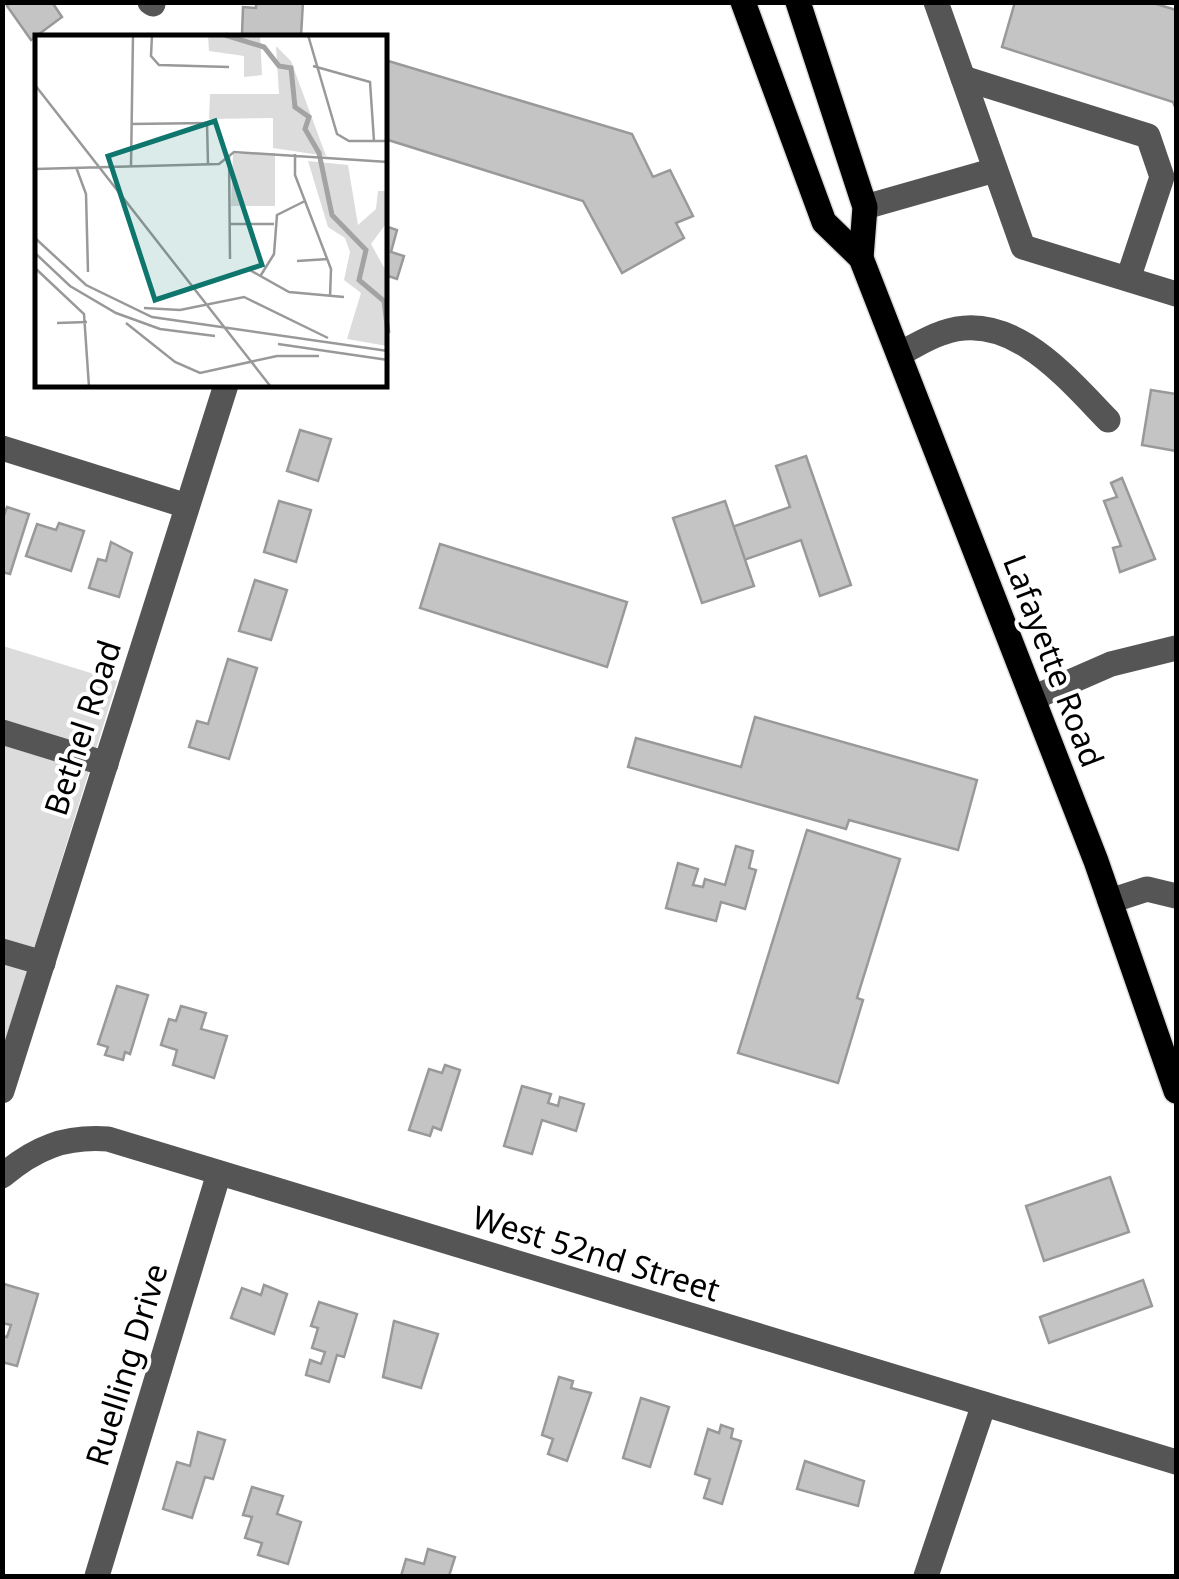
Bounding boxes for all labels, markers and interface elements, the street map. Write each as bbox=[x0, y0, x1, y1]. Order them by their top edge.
inset map bbox=[35, 35, 388, 388]
street label: Lafayette Road bbox=[994, 548, 1115, 773]
street label: Bethel Road bbox=[33, 634, 130, 821]
street label: West 52nd Street bbox=[468, 1195, 725, 1311]
street label: Ruelling Drive bbox=[74, 1258, 177, 1471]

